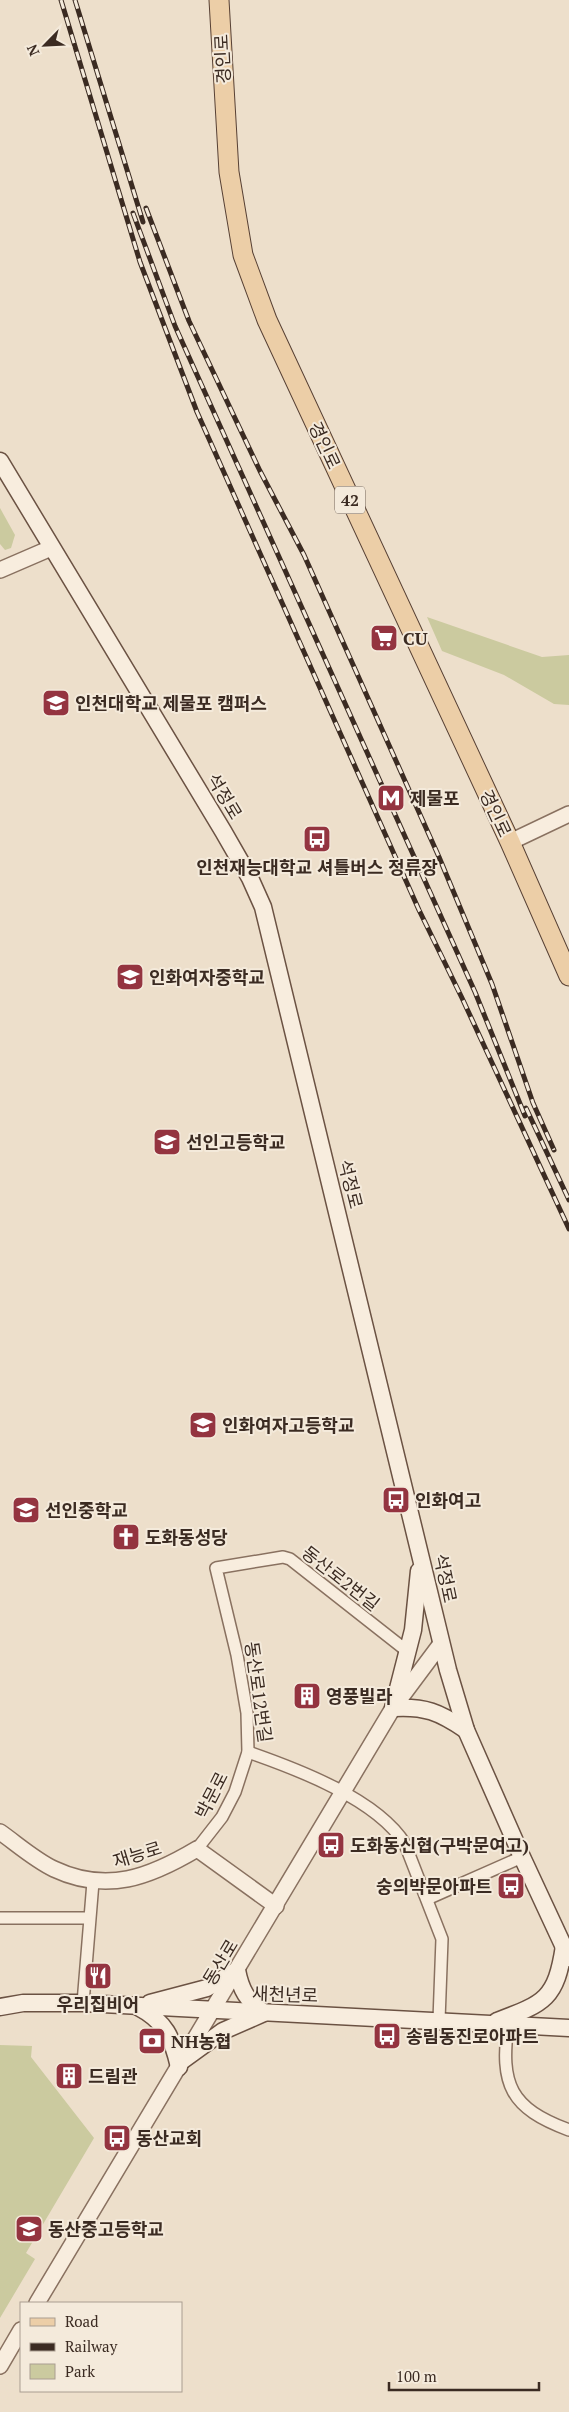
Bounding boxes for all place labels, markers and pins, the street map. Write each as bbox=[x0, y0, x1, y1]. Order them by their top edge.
supermarket icon: CU bbox=[369, 623, 399, 653]
place label: CU bbox=[403, 626, 428, 650]
school or university icon: 인천대학교 제물포 캠퍼스 bbox=[41, 688, 71, 718]
place label: 인천대학교 제물포 캠퍼스 bbox=[75, 691, 267, 715]
metro station icon: 제물포 bbox=[376, 783, 406, 813]
place label: 제물포 bbox=[410, 786, 460, 810]
bus stop icon: 인천재능대학교 셔틀버스 정류장 bbox=[302, 824, 332, 854]
place label: 인천재능대학교 셔틀버스 정류장 bbox=[196, 855, 438, 879]
school or university icon: 인화여자중학교 bbox=[115, 962, 145, 992]
place label: 인화여자중학교 bbox=[149, 965, 265, 989]
school or university icon: 선인고등학교 bbox=[152, 1127, 182, 1157]
place label: 선인고등학교 bbox=[186, 1130, 285, 1154]
school or university icon: 인화여자고등학교 bbox=[188, 1410, 218, 1440]
place label: 인화여자고등학교 bbox=[222, 1413, 354, 1437]
bus stop icon: 인화여고 bbox=[381, 1485, 411, 1515]
place label: 인화여고 bbox=[415, 1488, 481, 1512]
school or university icon: 선인중학교 bbox=[11, 1495, 41, 1525]
place label: 선인중학교 bbox=[45, 1498, 128, 1522]
church icon: 도화동성당 bbox=[111, 1522, 141, 1552]
place label: 도화동성당 bbox=[145, 1525, 228, 1549]
building icon: 영풍빌라 bbox=[292, 1681, 322, 1711]
place label: 영풍빌라 bbox=[326, 1684, 393, 1708]
bus stop icon: 도화동신협(구박문여고) bbox=[316, 1830, 346, 1860]
place label: 도화동신협(구박문여고) bbox=[350, 1833, 529, 1857]
bus stop icon: 숭의박문아파트 bbox=[496, 1871, 526, 1901]
place label: 숭의박문아파트 bbox=[376, 1874, 492, 1898]
restaurant icon: 우리집비어 bbox=[83, 1961, 113, 1991]
place label: 우리집비어 bbox=[57, 1992, 139, 2016]
bus stop icon: 송림동진로아파트 bbox=[372, 2021, 402, 2051]
place label: 송림동진로아파트 bbox=[406, 2024, 538, 2048]
bank icon: NH농협 bbox=[137, 2026, 167, 2056]
place label: NH농협 bbox=[171, 2029, 232, 2053]
building icon: 드림관 bbox=[54, 2061, 84, 2091]
place label: 드림관 bbox=[88, 2064, 138, 2088]
bus stop icon: 동산교회 bbox=[102, 2123, 132, 2153]
place label: 동산교회 bbox=[136, 2126, 202, 2150]
school or university icon: 동산중고등학교 bbox=[14, 2214, 44, 2244]
place label: 동산중고등학교 bbox=[48, 2217, 164, 2241]

